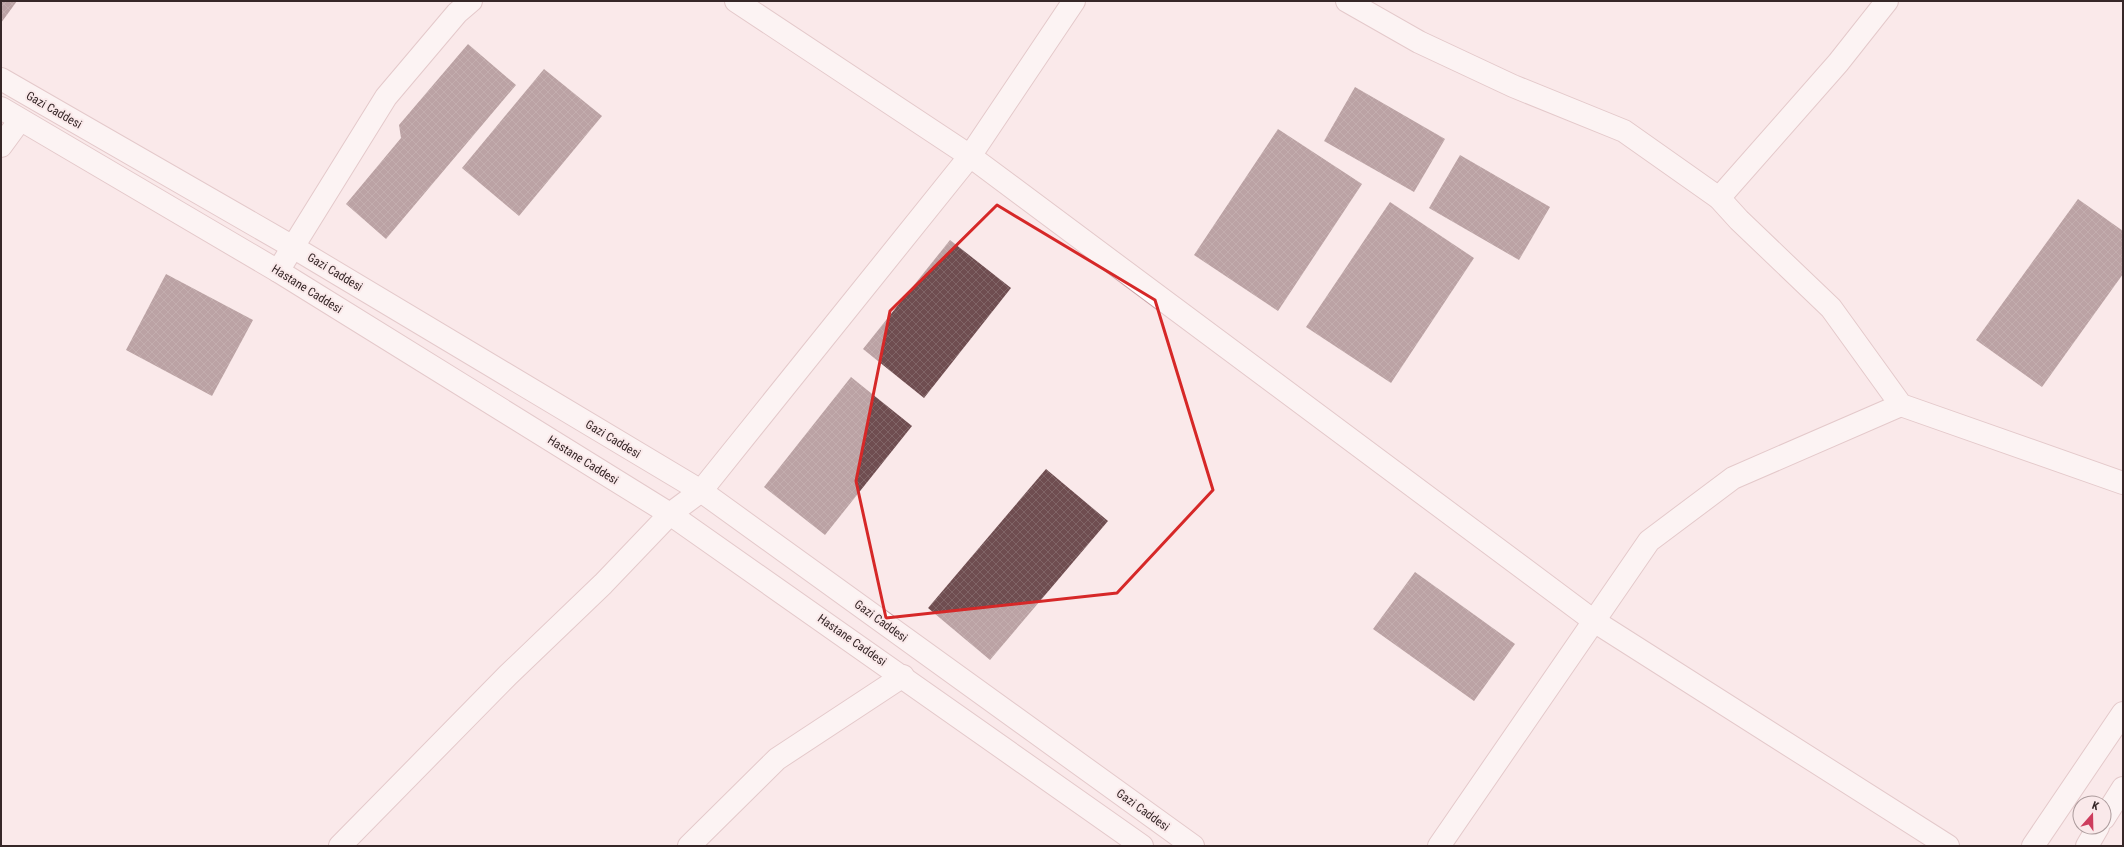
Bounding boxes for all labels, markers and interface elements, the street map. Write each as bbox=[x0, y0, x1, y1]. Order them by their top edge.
street label: Gazi Caddesi bbox=[24, 88, 84, 132]
street label: Gazi Caddesi bbox=[305, 250, 365, 294]
street label: Hastane Caddesi bbox=[269, 262, 345, 316]
street label: Gazi Caddesi bbox=[583, 417, 643, 461]
street label: Hastane Caddesi bbox=[545, 433, 621, 487]
street label: Gazi Caddesi bbox=[852, 597, 910, 645]
street label: Hastane Caddesi bbox=[815, 611, 889, 669]
street label: Gazi Caddesi bbox=[1114, 786, 1172, 834]
north arrow bbox=[2072, 795, 2112, 835]
text: K bbox=[2090, 799, 2101, 814]

